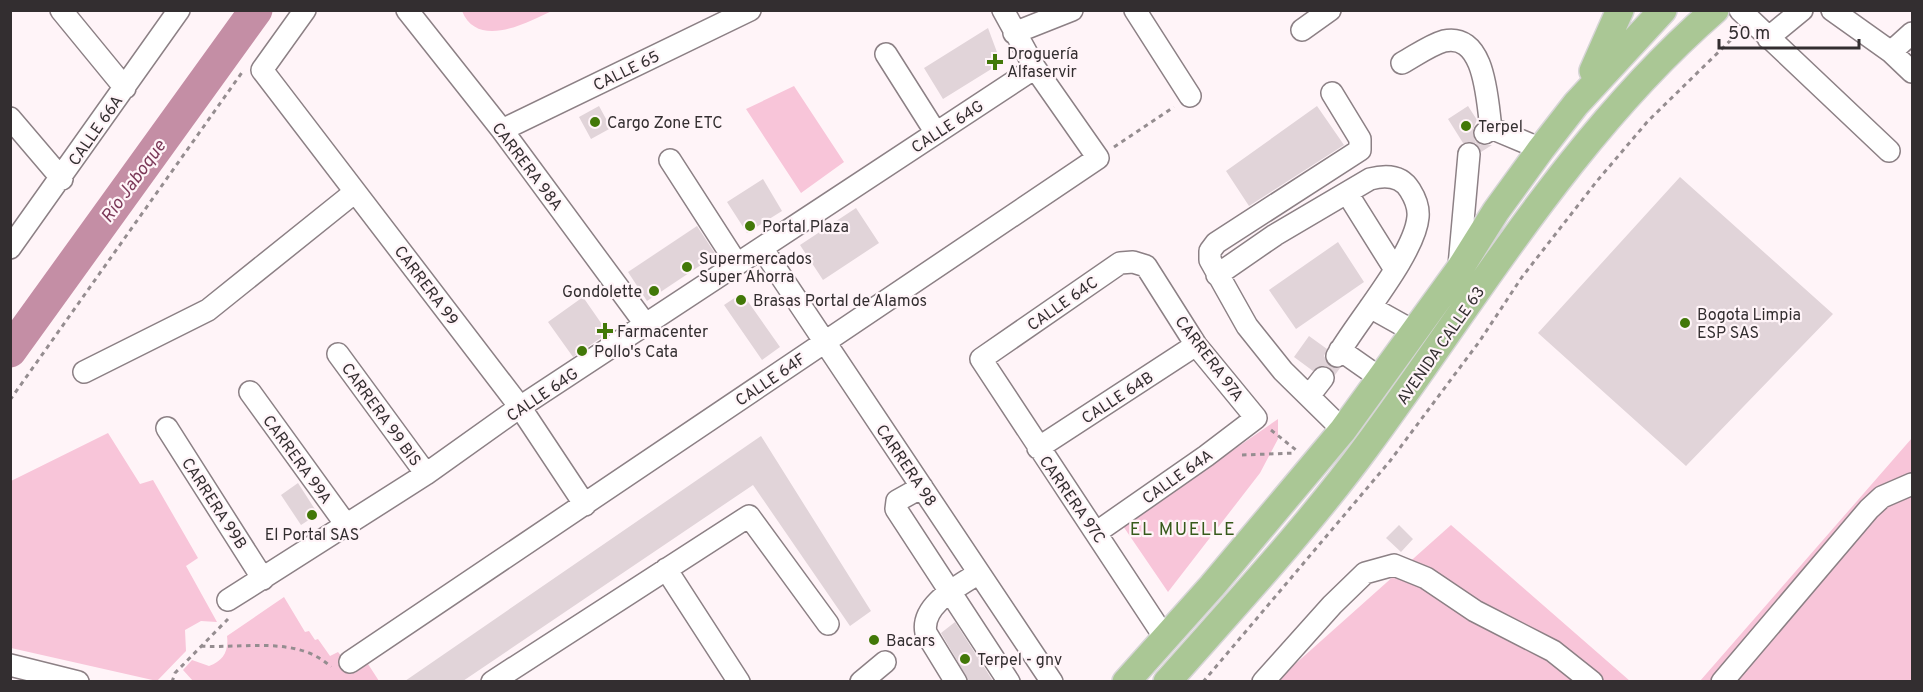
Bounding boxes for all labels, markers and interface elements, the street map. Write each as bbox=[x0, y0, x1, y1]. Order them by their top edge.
scale bar bbox=[1719, 12, 1858, 50]
text: 50 m bbox=[1728, 23, 1770, 46]
place label: Droguería Alfaservir bbox=[1007, 45, 1078, 83]
street label: CALLE 65 bbox=[590, 47, 663, 96]
marker: Droguería Alfaservir bbox=[988, 55, 1002, 69]
street label: CALLE 66A bbox=[65, 92, 128, 170]
street label: CALLE 64G bbox=[908, 97, 988, 158]
place label: Cargo Zone ETC bbox=[607, 114, 723, 134]
marker: Cargo Zone ETC bbox=[588, 115, 602, 129]
place label: Terpel bbox=[1478, 118, 1523, 138]
street label: CARRERA 98A bbox=[487, 119, 566, 215]
marker: Terpel bbox=[1459, 119, 1473, 133]
water label: Río Jaboque bbox=[96, 135, 172, 228]
place label: Portal Plaza bbox=[762, 218, 849, 238]
marker: Portal Plaza bbox=[743, 219, 757, 233]
street label: CARRERA 99 bbox=[389, 242, 462, 330]
place label: Supermercados Super Ahorra bbox=[699, 250, 812, 288]
marker: Supermercados Super Ahorra bbox=[680, 260, 694, 274]
street label: CALLE 64C bbox=[1024, 273, 1102, 336]
place label: Gondolette bbox=[562, 283, 642, 303]
street label: AVENIDA CALLE 63 bbox=[1393, 283, 1490, 409]
marker: Gondolette bbox=[647, 284, 661, 298]
place label: Brasas Portal de Alamos bbox=[753, 292, 927, 312]
marker: Brasas Portal de Alamos bbox=[734, 293, 748, 307]
place label: Bogota Limpia ESP SAS bbox=[1697, 306, 1801, 344]
street label: CARRERA 97A bbox=[1170, 312, 1247, 406]
marker: Bogota Limpia ESP SAS bbox=[1678, 316, 1692, 330]
place label: Farmacenter bbox=[617, 323, 708, 343]
marker: Farmacenter bbox=[598, 324, 612, 338]
place label: Pollo's Cata bbox=[594, 343, 678, 363]
marker: Pollo's Cata bbox=[575, 344, 589, 358]
street label: CALLE 64F bbox=[732, 350, 810, 411]
street label: CARRERA 99 BIS bbox=[336, 360, 425, 471]
street label: CALLE 64G bbox=[503, 364, 583, 427]
street label: CALLE 64B bbox=[1078, 368, 1158, 429]
street label: CARRERA 99A bbox=[257, 412, 335, 509]
street label: CARRERA 98 bbox=[871, 421, 940, 511]
street label: CALLE 64A bbox=[1139, 446, 1218, 509]
street label: CARRERA 97C bbox=[1034, 452, 1109, 548]
street label: CARRERA 99B bbox=[176, 455, 250, 554]
marker: El Portal SAS bbox=[305, 508, 319, 522]
district label: EL MUELLE bbox=[1130, 519, 1236, 542]
place label: El Portal SAS bbox=[265, 526, 359, 546]
place label: Bacars bbox=[886, 632, 935, 652]
marker: Bacars bbox=[867, 633, 881, 647]
place label: Terpel - gnv bbox=[977, 651, 1062, 671]
marker: Terpel - gnv bbox=[958, 652, 972, 666]

